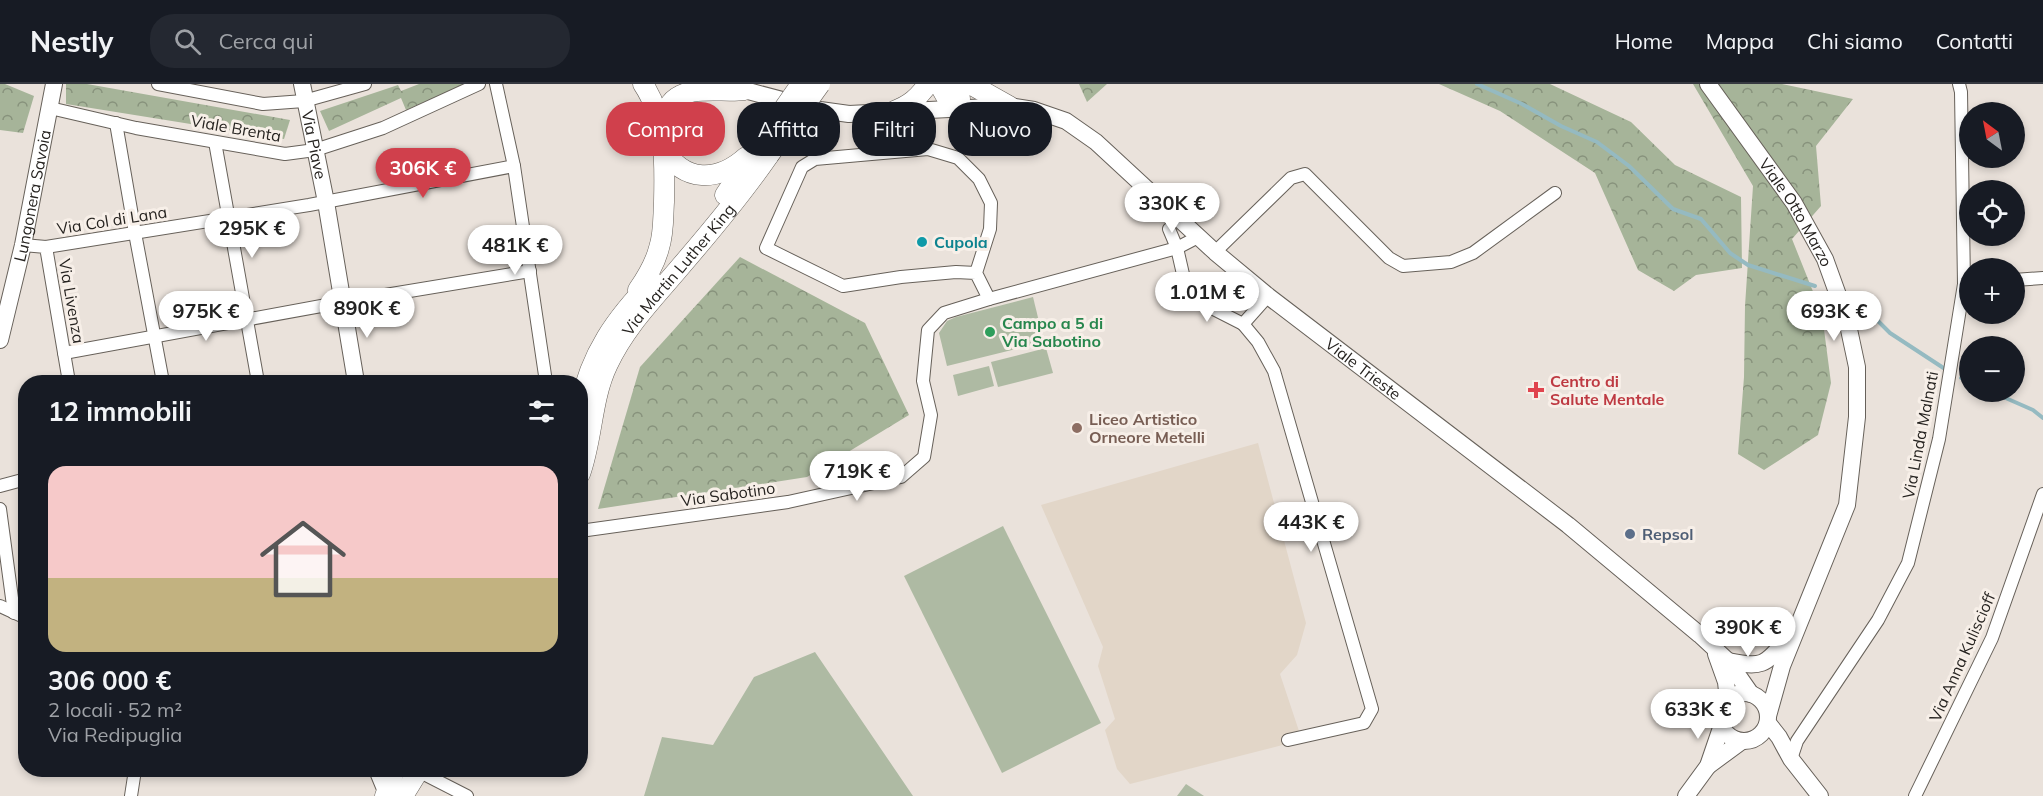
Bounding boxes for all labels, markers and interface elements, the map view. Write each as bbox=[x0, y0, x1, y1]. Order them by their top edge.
search box bbox=[150, 14, 570, 68]
text: Nestly bbox=[30, 24, 114, 59]
icon: search bbox=[171, 25, 204, 58]
text: Cerca qui bbox=[219, 27, 313, 55]
text: Home bbox=[1615, 28, 1673, 54]
text: Mappa bbox=[1706, 28, 1774, 54]
text: Chi siamo bbox=[1807, 28, 1903, 54]
text: Contatti bbox=[1936, 28, 2013, 54]
chip: Compra bbox=[606, 102, 725, 156]
chip: Affitta bbox=[737, 102, 840, 156]
chip: Filtri bbox=[852, 102, 936, 156]
chip: Nuovo bbox=[948, 102, 1052, 156]
north arrow bbox=[1959, 102, 2025, 168]
map controls bbox=[1959, 102, 2025, 402]
street label: Via Piave bbox=[298, 109, 331, 181]
street label: Viale Brenta bbox=[189, 110, 283, 146]
street label: Lungonera Savoia bbox=[9, 128, 55, 264]
pin: 306K € bbox=[374, 148, 472, 199]
street label: Viale Otto Marzo bbox=[1755, 154, 1837, 269]
text: 306K € bbox=[390, 155, 456, 180]
button: locate bbox=[1959, 180, 2025, 246]
pin: 330K € bbox=[1123, 183, 1221, 234]
text: 330K € bbox=[1139, 190, 1205, 215]
street label: Via Martin Luther King bbox=[617, 199, 739, 339]
street label: Via Col di Lana bbox=[56, 201, 168, 239]
pin: 295K € bbox=[203, 208, 301, 259]
text: 295K € bbox=[219, 215, 285, 240]
pin: 481K € bbox=[466, 225, 564, 276]
text: 481K € bbox=[482, 232, 548, 257]
place label: Cupola bbox=[934, 232, 988, 252]
marker: Cupola bbox=[915, 235, 929, 249]
street label: Via Livenza bbox=[55, 257, 89, 345]
button: + bbox=[1959, 258, 2025, 324]
pin: 1.01M € bbox=[1152, 272, 1262, 323]
text: 1.01M € bbox=[1169, 279, 1245, 304]
pin: 890K € bbox=[318, 288, 416, 339]
pin: 975K € bbox=[157, 291, 255, 342]
pin: 693K € bbox=[1785, 291, 1883, 342]
text: 890K € bbox=[334, 295, 400, 320]
text: 975K € bbox=[173, 298, 239, 323]
text: 693K € bbox=[1801, 298, 1867, 323]
place label: Campo a 5 di Via Sabotino bbox=[1001, 313, 1103, 351]
marker: Campo a 5 di Via Sabotino bbox=[983, 325, 997, 339]
street label: Viale Trieste bbox=[1321, 333, 1405, 404]
button: − bbox=[1959, 336, 2025, 402]
street label: Via Linda Malnati bbox=[1898, 370, 1942, 500]
place label: Centro di Salute Mentale bbox=[1550, 371, 1665, 409]
marker: Centro di Salute Mentale bbox=[1527, 381, 1545, 399]
text: 12 immobili bbox=[48, 395, 192, 428]
icon: filters bbox=[525, 395, 558, 428]
place label: Liceo Artistico Orneore Metelli bbox=[1089, 409, 1205, 447]
marker: Liceo Artistico Orneore Metelli bbox=[1070, 421, 1084, 435]
pin: 719K € bbox=[808, 451, 906, 502]
text: 719K € bbox=[824, 458, 890, 483]
street label: Via Sabotino bbox=[680, 477, 776, 511]
pin: 443K € bbox=[1262, 502, 1360, 553]
icon: home bbox=[249, 505, 357, 613]
text: 443K € bbox=[1278, 509, 1344, 534]
place label: Repsol bbox=[1642, 524, 1693, 544]
marker: Repsol bbox=[1623, 527, 1637, 541]
street label: Via Anna Kuliscioff bbox=[1925, 589, 2000, 725]
pin: 390K € bbox=[1699, 607, 1797, 658]
text: 390K € bbox=[1715, 614, 1781, 639]
text: 306 000 € bbox=[48, 664, 171, 697]
pin: 633K € bbox=[1649, 689, 1747, 740]
text: 633K € bbox=[1665, 696, 1731, 721]
text: 2 locali · 52 m² bbox=[48, 697, 182, 722]
text: Via Redipuglia bbox=[48, 722, 182, 747]

